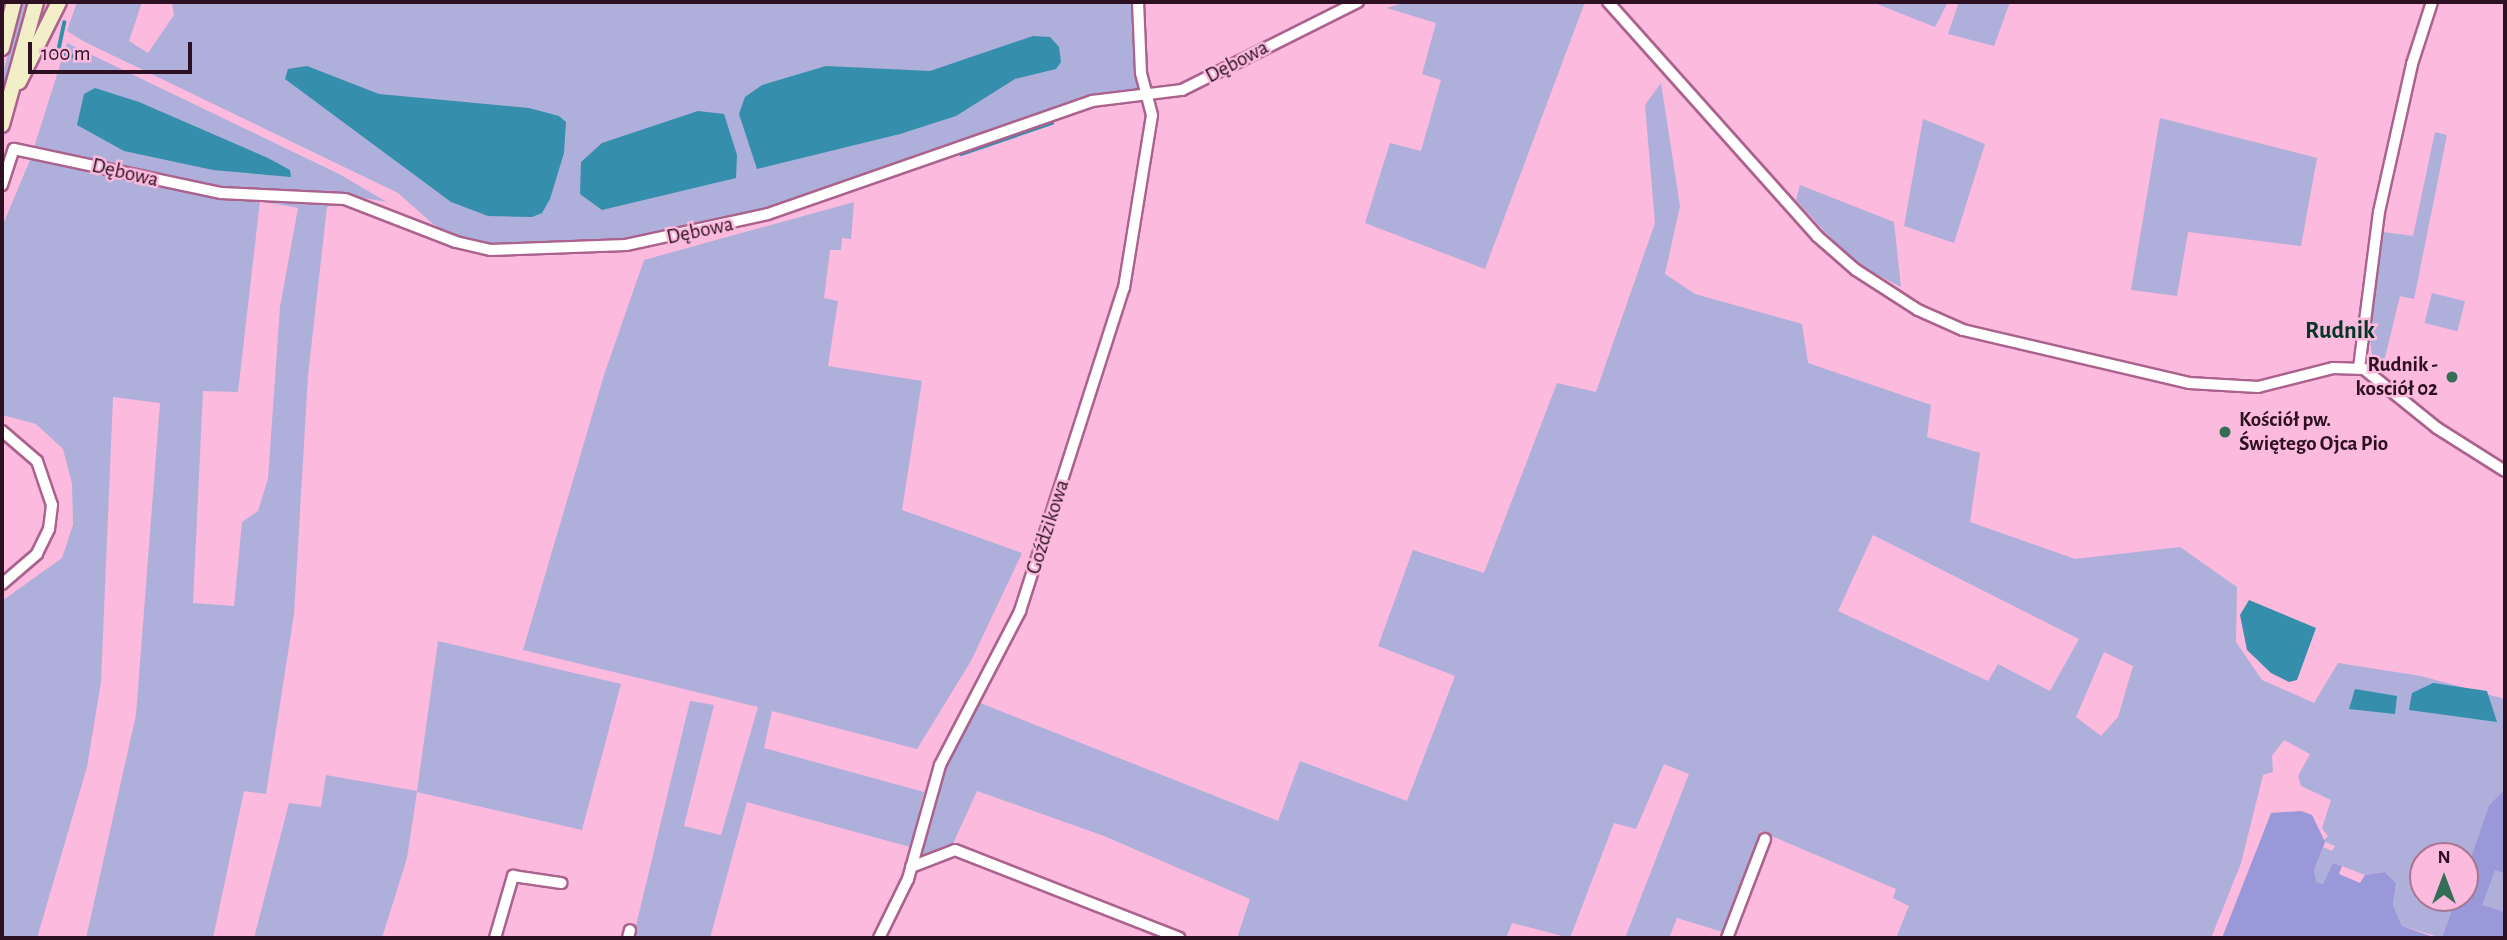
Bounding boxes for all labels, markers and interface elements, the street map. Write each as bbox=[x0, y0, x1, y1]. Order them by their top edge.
scale bar bbox=[32, 28, 196, 72]
street label: Dębowa bbox=[1201, 35, 1273, 89]
text: 100 m bbox=[41, 43, 91, 64]
street label: Dębowa bbox=[89, 153, 161, 193]
street label: Dębowa bbox=[664, 212, 736, 250]
district label: Rudnik bbox=[2305, 318, 2375, 346]
place label: Rudnik - kosciół 02 bbox=[2356, 352, 2438, 402]
marker: Rudnik - kosciół 02 bbox=[2444, 369, 2460, 385]
place label: Kościół pw. Świętego Ojca Pio bbox=[2239, 407, 2388, 457]
marker: Kościół pw. Świętego Ojca Pio bbox=[2217, 424, 2233, 440]
street label: Goździkowa bbox=[1021, 477, 1075, 577]
north arrow bbox=[2409, 842, 2479, 912]
text: N bbox=[2437, 848, 2451, 867]

